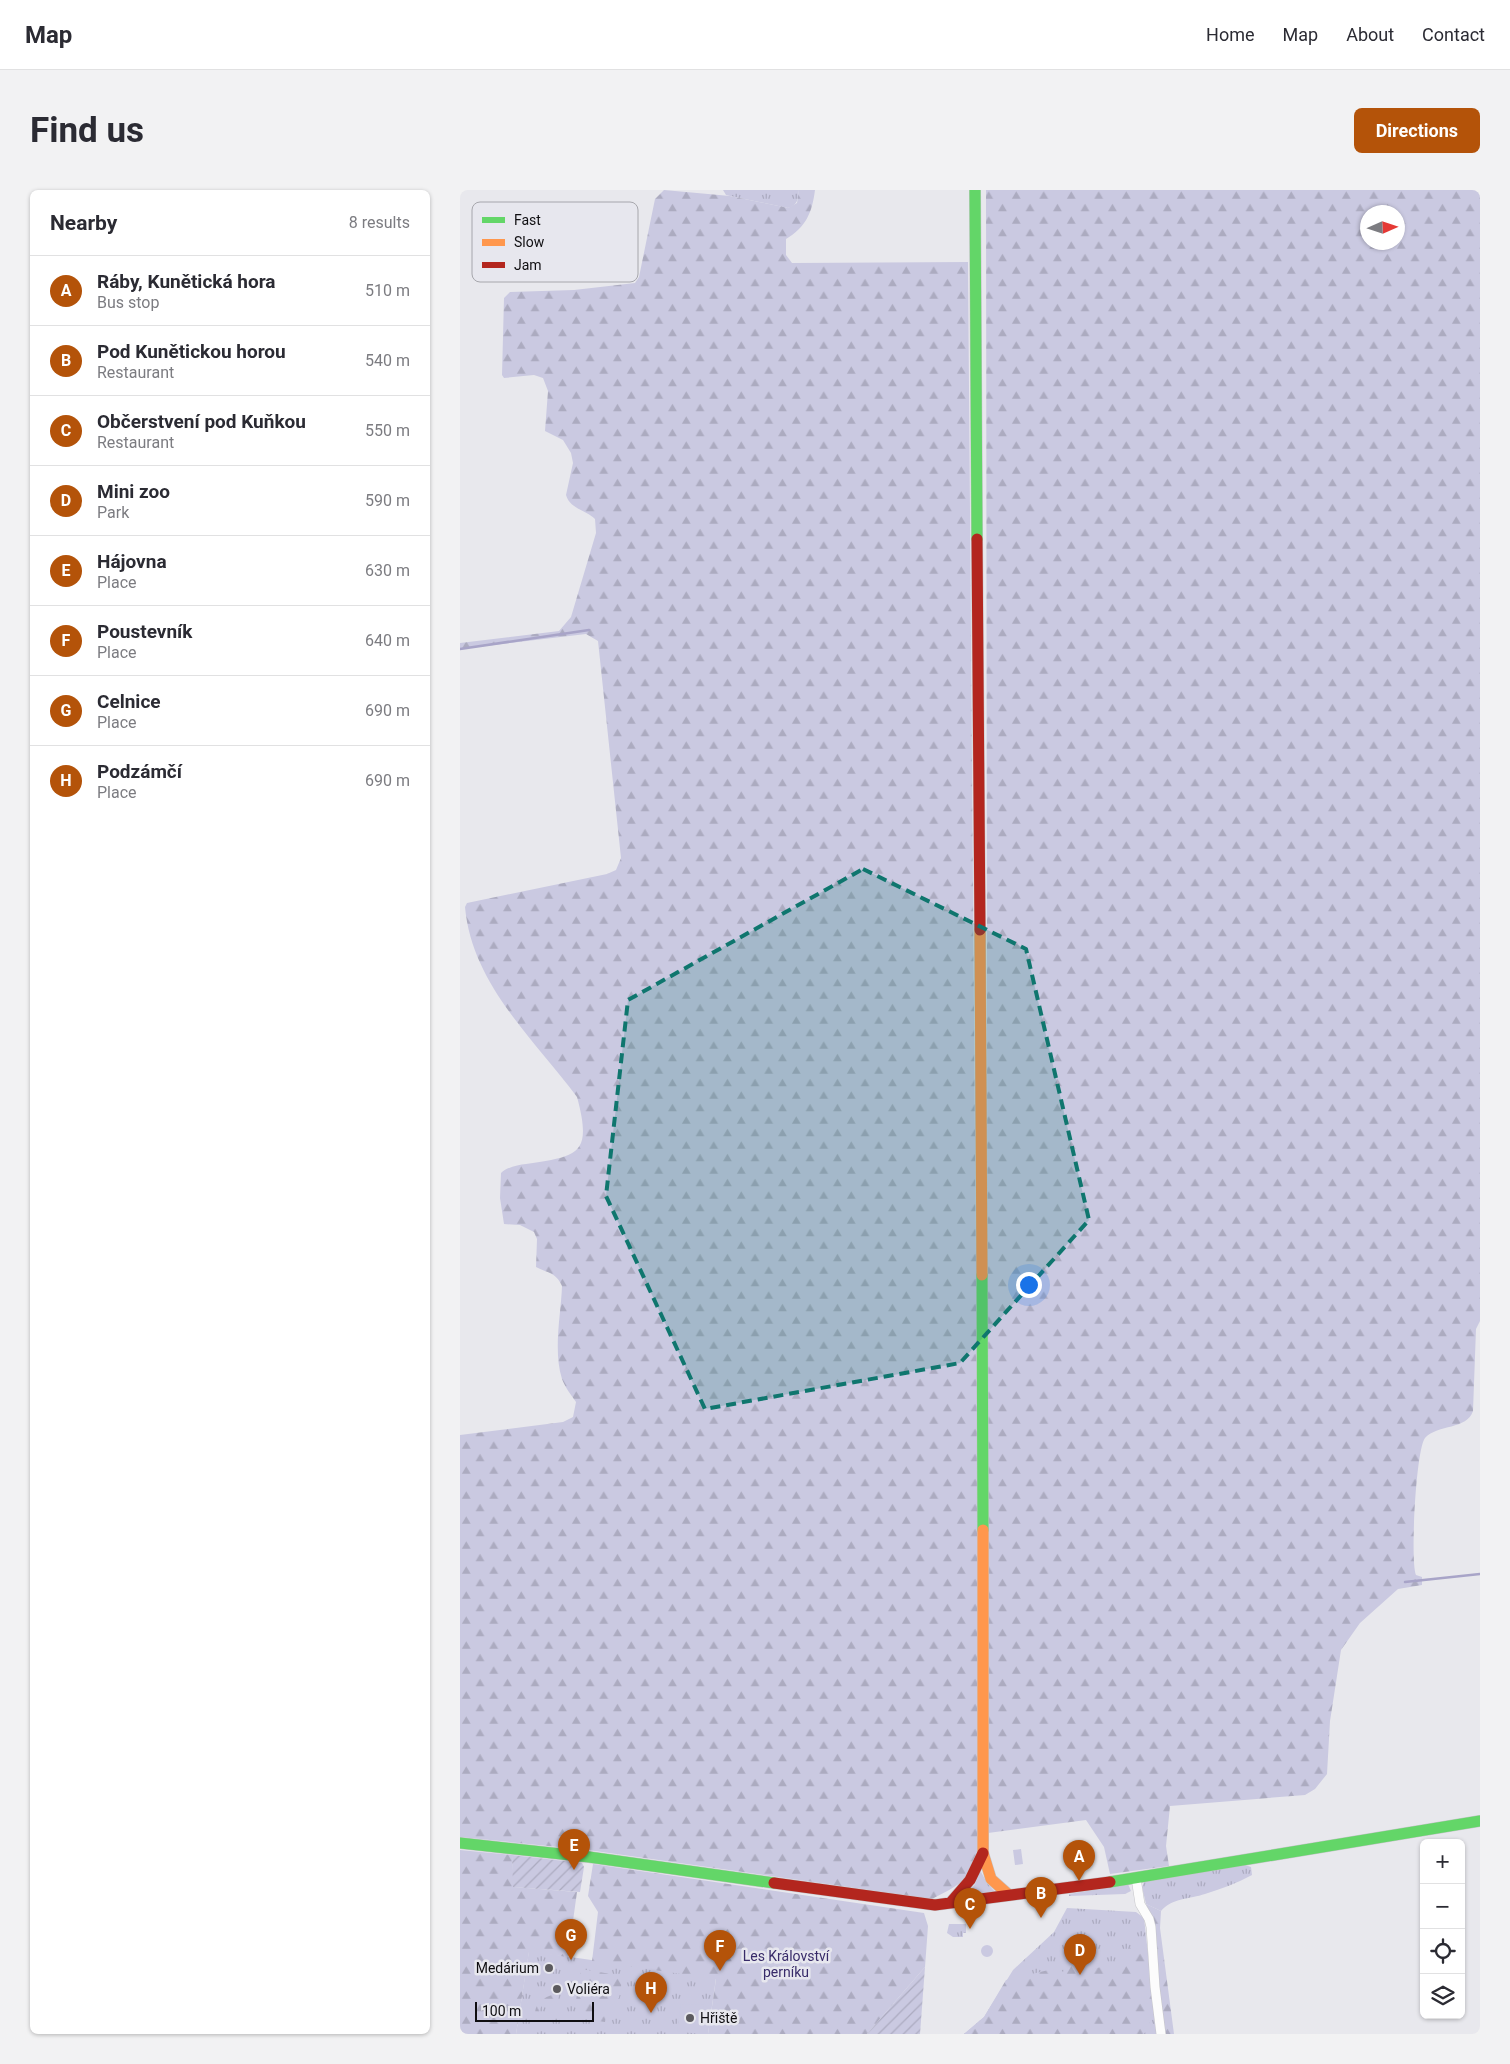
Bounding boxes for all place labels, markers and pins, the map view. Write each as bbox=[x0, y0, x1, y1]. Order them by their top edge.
pin: E bbox=[558, 1829, 590, 1870]
pin: A bbox=[1063, 1840, 1095, 1881]
pin: B bbox=[1025, 1877, 1057, 1918]
pin: C bbox=[954, 1888, 986, 1929]
pin: G bbox=[555, 1919, 587, 1960]
pin: F bbox=[704, 1930, 736, 1971]
pin: D bbox=[1064, 1934, 1096, 1975]
place label: Medárium bbox=[476, 1960, 539, 1976]
marker: Medárium bbox=[543, 1962, 555, 1974]
pin: H bbox=[635, 1972, 667, 2013]
place label: Voliéra bbox=[567, 1981, 610, 1997]
marker: Voliéra bbox=[551, 1983, 563, 1995]
place label: Hřiště bbox=[700, 2010, 737, 2026]
marker: Hřiště bbox=[684, 2012, 696, 2024]

